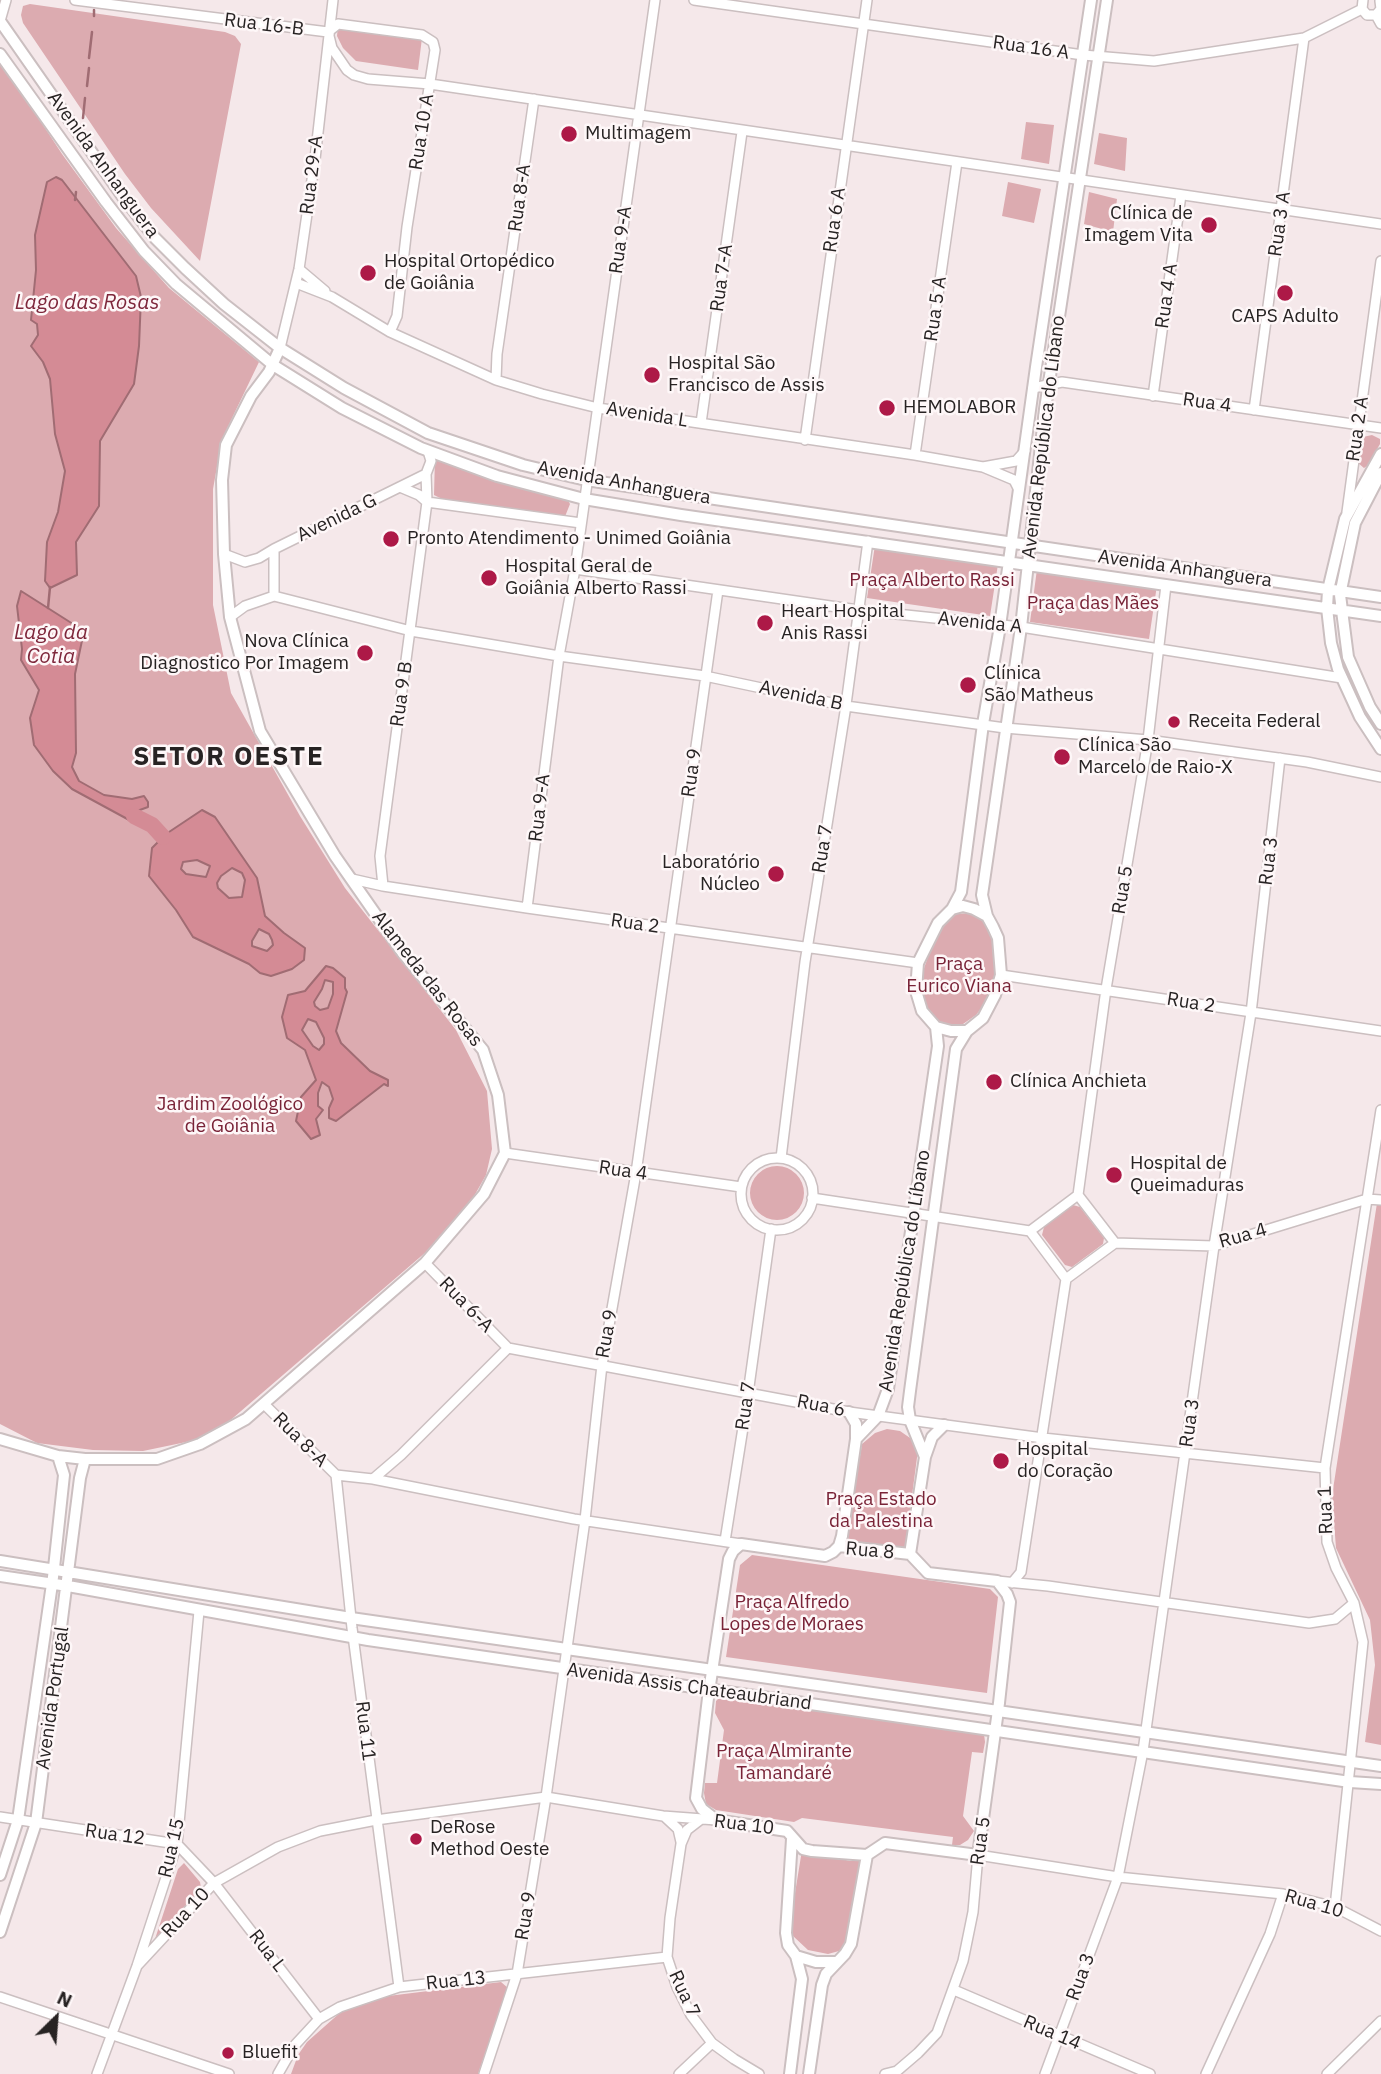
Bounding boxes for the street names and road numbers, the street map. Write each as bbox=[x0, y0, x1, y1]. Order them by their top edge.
street label: Rua 16-B bbox=[223, 9, 305, 41]
street label: Rua 16 A bbox=[991, 31, 1071, 65]
street label: Avenida Anhanguera bbox=[42, 87, 164, 243]
street label: Rua 10 A bbox=[405, 92, 439, 172]
street label: Rua 29-A bbox=[296, 134, 328, 216]
street label: Rua 8-A bbox=[504, 163, 536, 233]
street label: Rua 6 A bbox=[819, 186, 851, 254]
street label: Rua 3 A bbox=[1264, 190, 1296, 258]
street label: Rua 9-A bbox=[605, 205, 637, 275]
street label: Rua 7-A bbox=[706, 243, 738, 313]
street label: Rua 4 A bbox=[1151, 262, 1183, 330]
street label: Rua 5 A bbox=[920, 275, 952, 343]
street label: Avenida República do Líbano bbox=[1018, 314, 1070, 560]
street label: Rua 4 bbox=[1181, 388, 1233, 418]
street label: Rua 2 A bbox=[1342, 395, 1374, 463]
street label: Avenida L bbox=[605, 397, 689, 433]
street label: Avenida Anhanguera bbox=[536, 457, 712, 509]
street label: Avenida G bbox=[293, 489, 381, 547]
street label: Avenida Anhanguera bbox=[1096, 545, 1274, 593]
street label: Avenida A bbox=[937, 607, 1023, 639]
street label: Rua 9 B bbox=[386, 660, 418, 728]
street label: Avenida B bbox=[757, 676, 845, 716]
street label: Rua 9 bbox=[677, 747, 707, 799]
street label: Rua 9-A bbox=[525, 773, 555, 843]
street label: Rua 7 bbox=[808, 823, 838, 875]
street label: Rua 3 bbox=[1255, 835, 1283, 887]
street label: Rua 5 bbox=[1108, 864, 1138, 916]
street label: Alameda das Rosas bbox=[367, 906, 487, 1052]
street label: Rua 2 bbox=[609, 909, 661, 939]
street label: Rua 2 bbox=[1165, 988, 1217, 1018]
street label: Avenida República do Líbano bbox=[875, 1148, 935, 1394]
street label: Rua 4 bbox=[597, 1156, 649, 1186]
street label: Rua 4 bbox=[1216, 1218, 1270, 1254]
street label: Rua 6-A bbox=[434, 1272, 498, 1338]
street label: Rua 9 bbox=[592, 1308, 622, 1360]
street label: Rua 7 bbox=[731, 1380, 761, 1432]
street label: Rua 6 bbox=[795, 1390, 847, 1422]
street label: Rua 3 bbox=[1175, 1397, 1205, 1449]
street label: Rua 8-A bbox=[268, 1408, 332, 1472]
street label: Rua 1 bbox=[1314, 1485, 1338, 1535]
street label: Rua 8 bbox=[845, 1538, 895, 1564]
street label: Avenida Portugal bbox=[32, 1625, 74, 1771]
street label: Avenida Assis Chateaubriand bbox=[565, 1659, 813, 1715]
street label: Rua 11 bbox=[350, 1700, 380, 1762]
street label: Rua 10 bbox=[713, 1810, 775, 1840]
street label: Rua 5 bbox=[966, 1815, 996, 1867]
street label: Rua 15 bbox=[154, 1816, 190, 1880]
street label: Rua 12 bbox=[84, 1820, 146, 1850]
street label: Rua 10 bbox=[157, 1883, 215, 1943]
street label: Rua 10 bbox=[1282, 1885, 1346, 1923]
street label: Rua 9 bbox=[511, 1890, 541, 1942]
street label: Rua L bbox=[244, 1925, 290, 1977]
street label: Rua 3 bbox=[1062, 1950, 1100, 2004]
street label: Rua 13 bbox=[425, 1967, 487, 1995]
street label: Rua 7 bbox=[663, 1967, 705, 2021]
street label: Rua 14 bbox=[1020, 2011, 1084, 2055]

